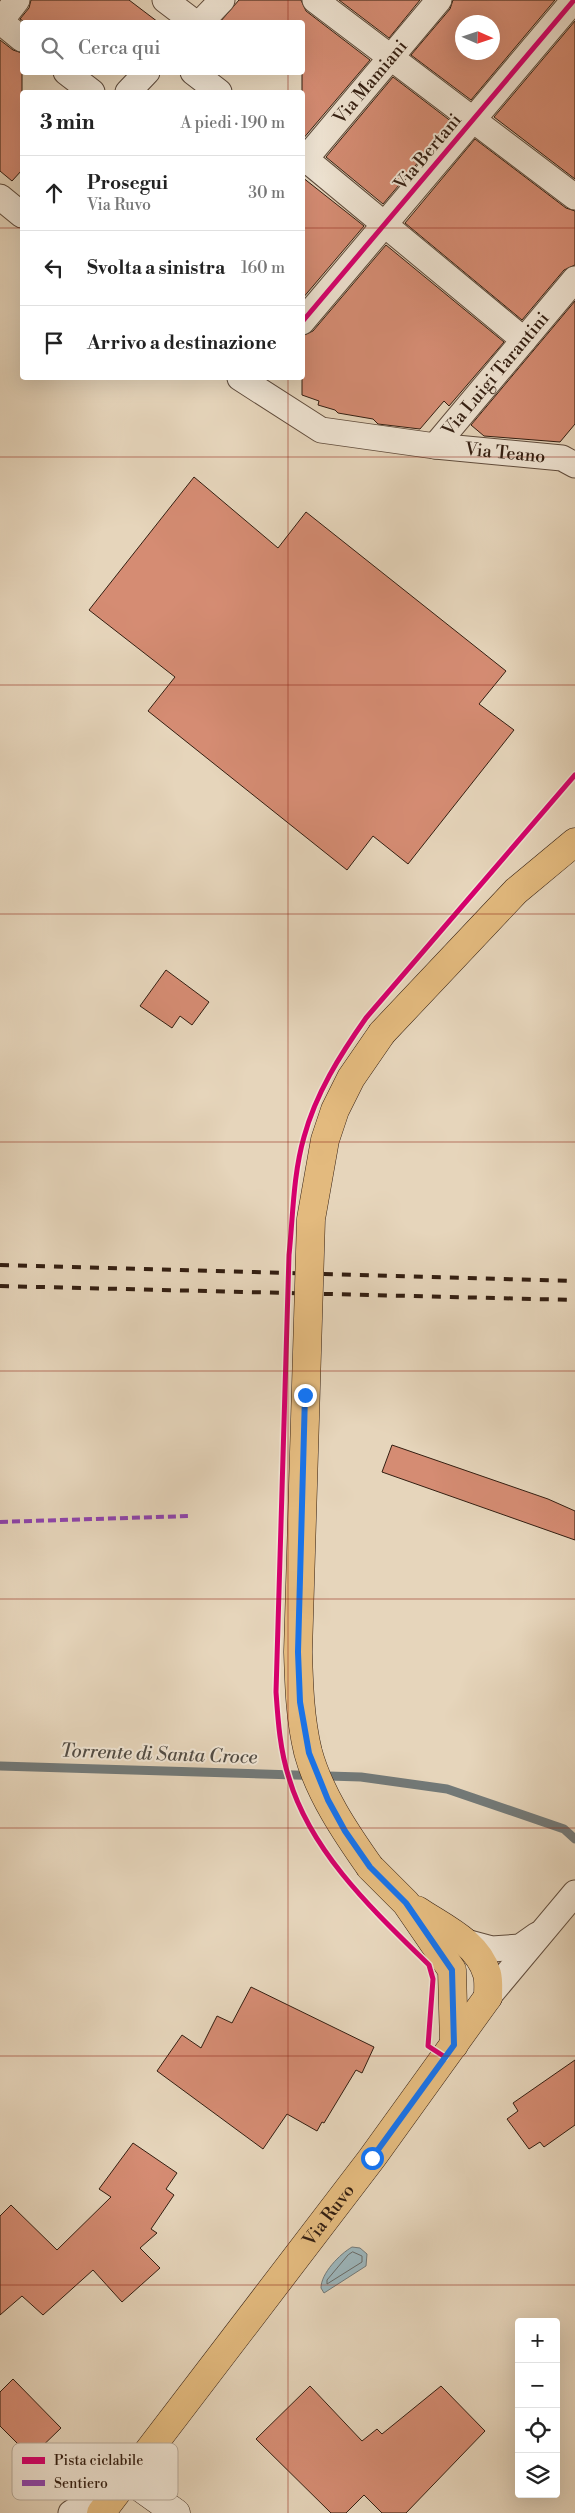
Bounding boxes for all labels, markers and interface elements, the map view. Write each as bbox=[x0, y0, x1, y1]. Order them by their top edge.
north arrow bbox=[455, 15, 500, 60]
search box bbox=[20, 20, 305, 75]
icon: search bbox=[38, 34, 66, 62]
street label: Via Mamiani bbox=[328, 35, 412, 130]
text: Cerca qui bbox=[78, 36, 161, 60]
street label: Via Bertani bbox=[389, 109, 467, 196]
text: 3 min bbox=[40, 110, 95, 136]
text: A piedi · 190 m bbox=[181, 113, 285, 133]
text: Prosegui bbox=[87, 171, 168, 195]
icon: ahead bbox=[40, 179, 68, 207]
text: 30 m bbox=[248, 183, 285, 203]
text: Via Ruvo bbox=[87, 195, 151, 215]
icon: left bbox=[40, 254, 68, 282]
text: Svolta a sinistra bbox=[87, 256, 225, 280]
text: 160 m bbox=[241, 258, 285, 278]
street label: Via Luigi Tarantini bbox=[436, 307, 554, 442]
icon: arrive bbox=[40, 329, 68, 357]
text: Arrivo a destinazione bbox=[87, 331, 277, 355]
street label: Via Teano bbox=[463, 437, 547, 468]
route end bbox=[294, 1384, 317, 1407]
water label: Torrente di Santa Croce bbox=[60, 1739, 258, 1769]
route start bbox=[361, 2147, 384, 2170]
street label: Via Ruvo bbox=[297, 2179, 360, 2251]
map controls bbox=[515, 2318, 560, 2498]
button: + bbox=[515, 2318, 560, 2363]
button: − bbox=[515, 2363, 560, 2408]
button: locate bbox=[515, 2408, 560, 2453]
legend bbox=[12, 2443, 178, 2500]
text: Pista ciclabile bbox=[54, 2452, 143, 2470]
button: layers bbox=[515, 2453, 560, 2498]
text: Sentiero bbox=[54, 2475, 108, 2493]

